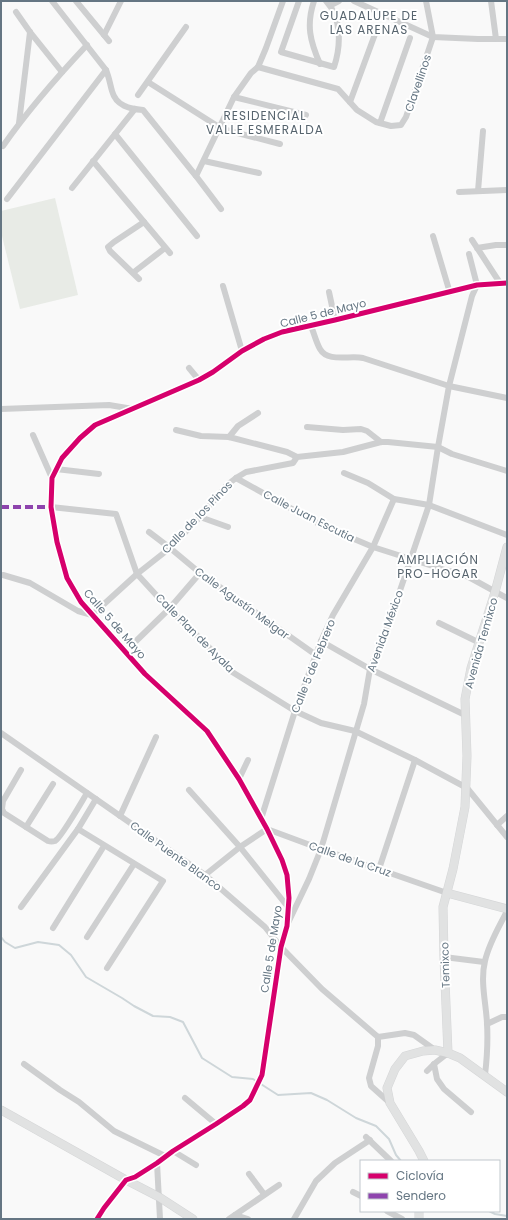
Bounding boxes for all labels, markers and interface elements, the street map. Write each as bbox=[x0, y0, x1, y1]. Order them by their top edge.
district label: GUADALUPE DE LAS ARENAS bbox=[320, 7, 418, 38]
street label: Clavellinos bbox=[401, 52, 435, 114]
district label: RESIDENCIAL VALLE ESMERALDA bbox=[206, 107, 324, 138]
street label: Calle 5 de Mayo bbox=[278, 295, 368, 331]
street label: Calle de los Pinos bbox=[158, 477, 236, 557]
street label: Calle Juan Escutia bbox=[261, 486, 357, 546]
district label: AMPLIACIÓN PRO-HOGAR bbox=[397, 551, 479, 582]
street label: Calle Agustín Melgar bbox=[191, 563, 293, 643]
street label: Calle 5 de Mayo bbox=[80, 585, 150, 663]
street label: Avenida México bbox=[363, 588, 407, 674]
street label: Calle Plan de Ayala bbox=[152, 590, 238, 676]
street label: Avenida Temixco bbox=[460, 596, 502, 690]
street label: Calle 5 de Febrero bbox=[287, 617, 339, 715]
street label: Calle Puente Blanco bbox=[127, 817, 225, 895]
street label: Calle de la Cruz bbox=[307, 837, 393, 881]
street label: Calle 5 de Mayo bbox=[256, 904, 286, 994]
street label: Temixco bbox=[436, 942, 454, 988]
legend bbox=[360, 1160, 500, 1212]
text: Ciclovía bbox=[396, 1167, 444, 1184]
text: Sendero bbox=[396, 1187, 446, 1204]

